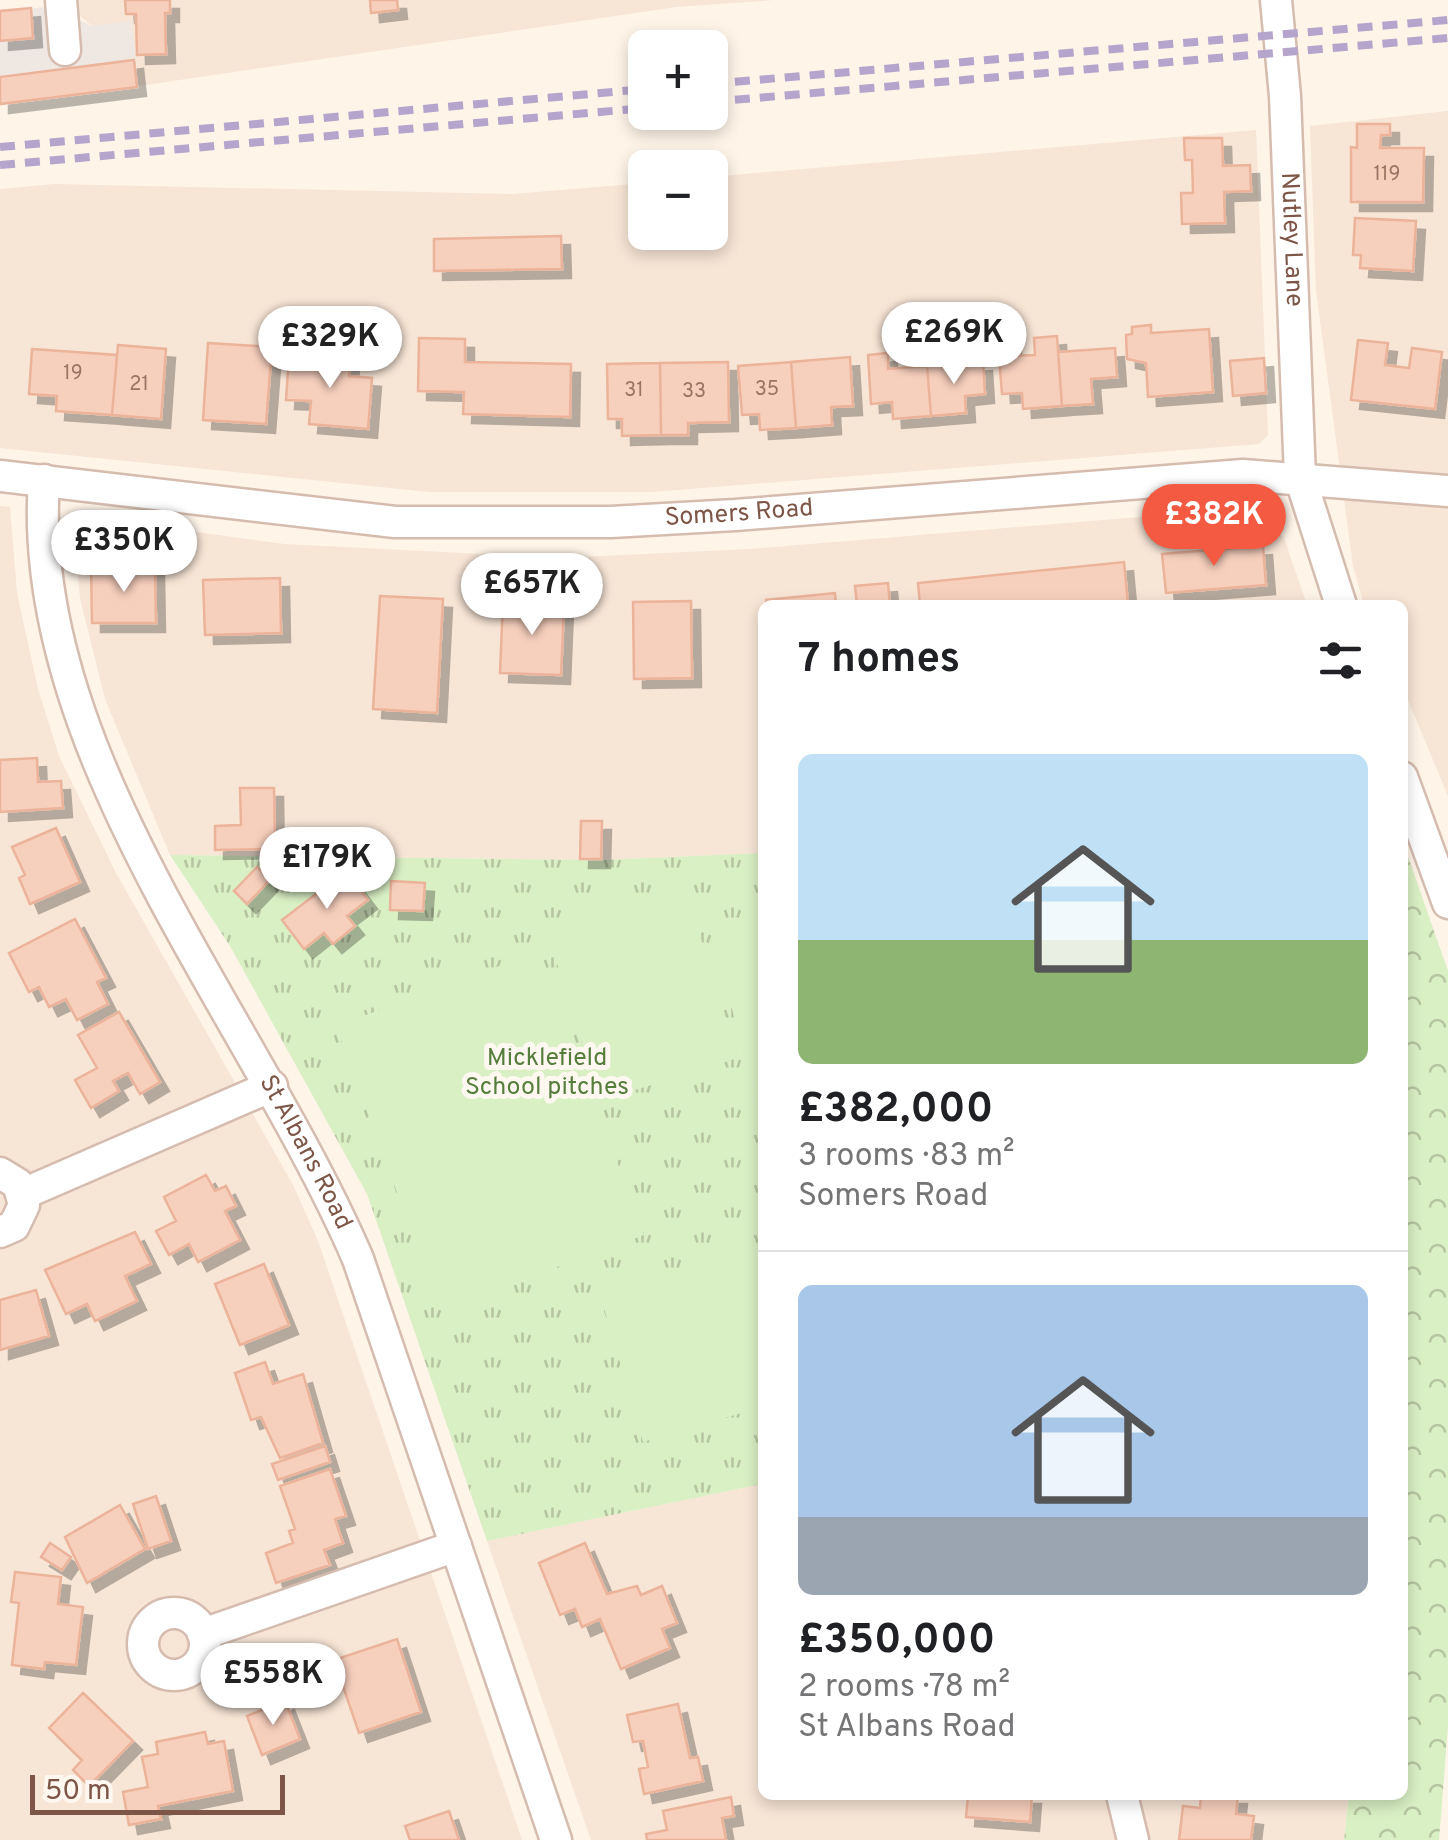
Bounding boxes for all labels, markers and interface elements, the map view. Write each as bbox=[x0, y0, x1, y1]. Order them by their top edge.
map controls bbox=[628, 30, 728, 250]
button: + bbox=[628, 30, 728, 130]
button: − bbox=[628, 150, 728, 250]
house number: 119 bbox=[1374, 162, 1400, 188]
street label: Nutley Lane bbox=[1272, 172, 1309, 307]
pin: £269K bbox=[884, 302, 1024, 387]
pin: £329K bbox=[260, 306, 400, 391]
text: £269K bbox=[904, 314, 1004, 354]
text: £329K bbox=[280, 318, 380, 358]
house number: 19 bbox=[63, 361, 83, 387]
house number: 21 bbox=[129, 372, 149, 398]
house number: 35 bbox=[755, 377, 779, 403]
house number: 31 bbox=[624, 378, 644, 404]
house number: 33 bbox=[682, 379, 706, 405]
pin: £382K bbox=[1144, 484, 1284, 569]
street label: Somers Road bbox=[664, 493, 814, 535]
text: £382K bbox=[1164, 496, 1264, 536]
pin: £350K bbox=[54, 510, 194, 595]
text: £350K bbox=[73, 522, 175, 562]
pin: £657K bbox=[462, 553, 602, 638]
text: £657K bbox=[483, 565, 581, 605]
icon: filters bbox=[1313, 633, 1368, 688]
text: 7 homes bbox=[798, 634, 960, 687]
icon: home bbox=[993, 819, 1173, 999]
pin: £179K bbox=[257, 827, 397, 912]
text: £179K bbox=[281, 839, 373, 879]
park label: Micklefield School pitches bbox=[465, 1043, 629, 1104]
street label: St Albans Road bbox=[251, 1070, 359, 1235]
text: £382,000 bbox=[798, 1084, 993, 1137]
text: 3 rooms · 83 m² bbox=[798, 1137, 1015, 1177]
text: Somers Road bbox=[798, 1177, 988, 1217]
icon: home bbox=[993, 1350, 1173, 1530]
text: £350,000 bbox=[798, 1615, 995, 1668]
pin: £558K bbox=[203, 1643, 343, 1728]
text: £558K bbox=[222, 1655, 324, 1695]
text: 2 rooms · 78 m² bbox=[798, 1668, 1010, 1708]
text: St Albans Road bbox=[798, 1708, 1016, 1748]
scale bar bbox=[30, 1770, 285, 1814]
text: 50 m bbox=[45, 1774, 111, 1810]

